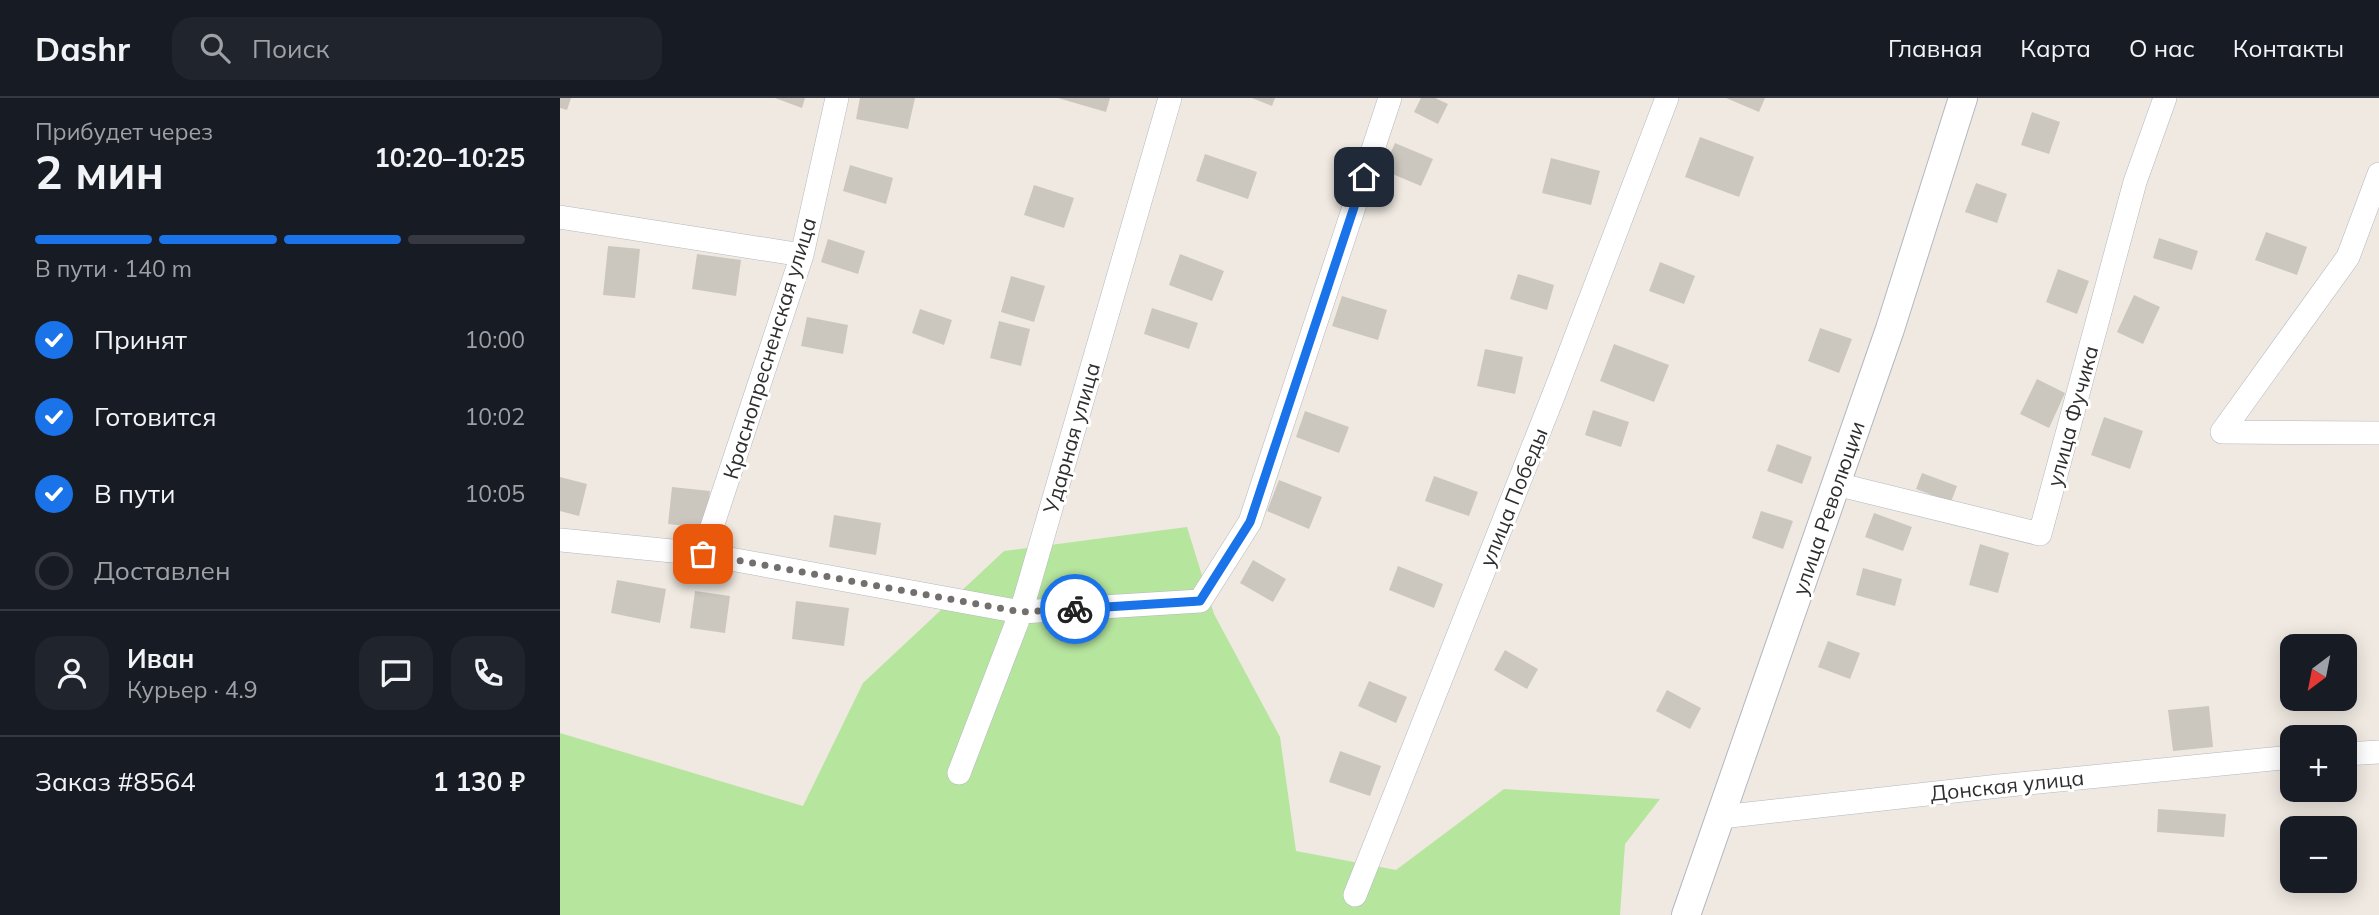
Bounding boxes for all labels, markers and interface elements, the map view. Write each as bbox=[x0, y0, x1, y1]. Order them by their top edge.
search box bbox=[172, 17, 662, 80]
text: Dashr bbox=[35, 28, 130, 69]
icon: search bbox=[196, 29, 234, 67]
text: Поиск bbox=[252, 32, 330, 65]
text: Главная bbox=[1888, 33, 1982, 63]
text: Карта bbox=[2020, 33, 2091, 63]
text: О нас bbox=[2129, 33, 2195, 63]
text: Контакты bbox=[2233, 33, 2344, 63]
text: Прибудет через bbox=[35, 117, 213, 146]
text: 10:20–10:25 bbox=[374, 141, 525, 174]
text: 2 мин bbox=[35, 143, 164, 201]
pin bbox=[1334, 147, 1394, 207]
icon: home bbox=[1345, 158, 1383, 196]
street label: Краснопресненская улица bbox=[717, 214, 821, 482]
text: В пути · 140 m bbox=[35, 254, 192, 283]
icon: check bbox=[35, 321, 73, 359]
text: Принят bbox=[94, 323, 187, 356]
text: 10:00 bbox=[465, 325, 525, 354]
street label: улица Фучика bbox=[2041, 343, 2103, 489]
street label: Ударная улица bbox=[1037, 359, 1105, 517]
icon: check bbox=[35, 398, 73, 436]
text: Готовится bbox=[94, 400, 217, 433]
text: 10:02 bbox=[465, 402, 525, 431]
street label: улица Революции bbox=[1786, 418, 1870, 598]
street label: улица Победы bbox=[1473, 424, 1553, 570]
icon: check bbox=[35, 475, 73, 513]
text: В пути bbox=[94, 477, 175, 510]
text: 10:05 bbox=[465, 479, 525, 508]
pin bbox=[673, 524, 733, 584]
icon: bag bbox=[684, 535, 722, 573]
text: Доставлен bbox=[94, 554, 231, 587]
courier bbox=[1040, 574, 1110, 644]
icon: bike bbox=[1056, 590, 1094, 628]
north arrow bbox=[2280, 634, 2357, 710]
map controls bbox=[2280, 634, 2357, 893]
button: person bbox=[35, 636, 109, 710]
button: chat bbox=[359, 636, 433, 710]
button: phone bbox=[451, 636, 525, 710]
text: Иван bbox=[127, 642, 194, 675]
text: Курьер · 4.9 bbox=[127, 675, 258, 704]
button: + bbox=[2280, 725, 2357, 802]
street label: Донская улица bbox=[1929, 764, 2085, 806]
text: Заказ #8564 bbox=[35, 765, 196, 798]
text: 1 130 ₽ bbox=[433, 765, 525, 798]
button: − bbox=[2280, 816, 2357, 893]

